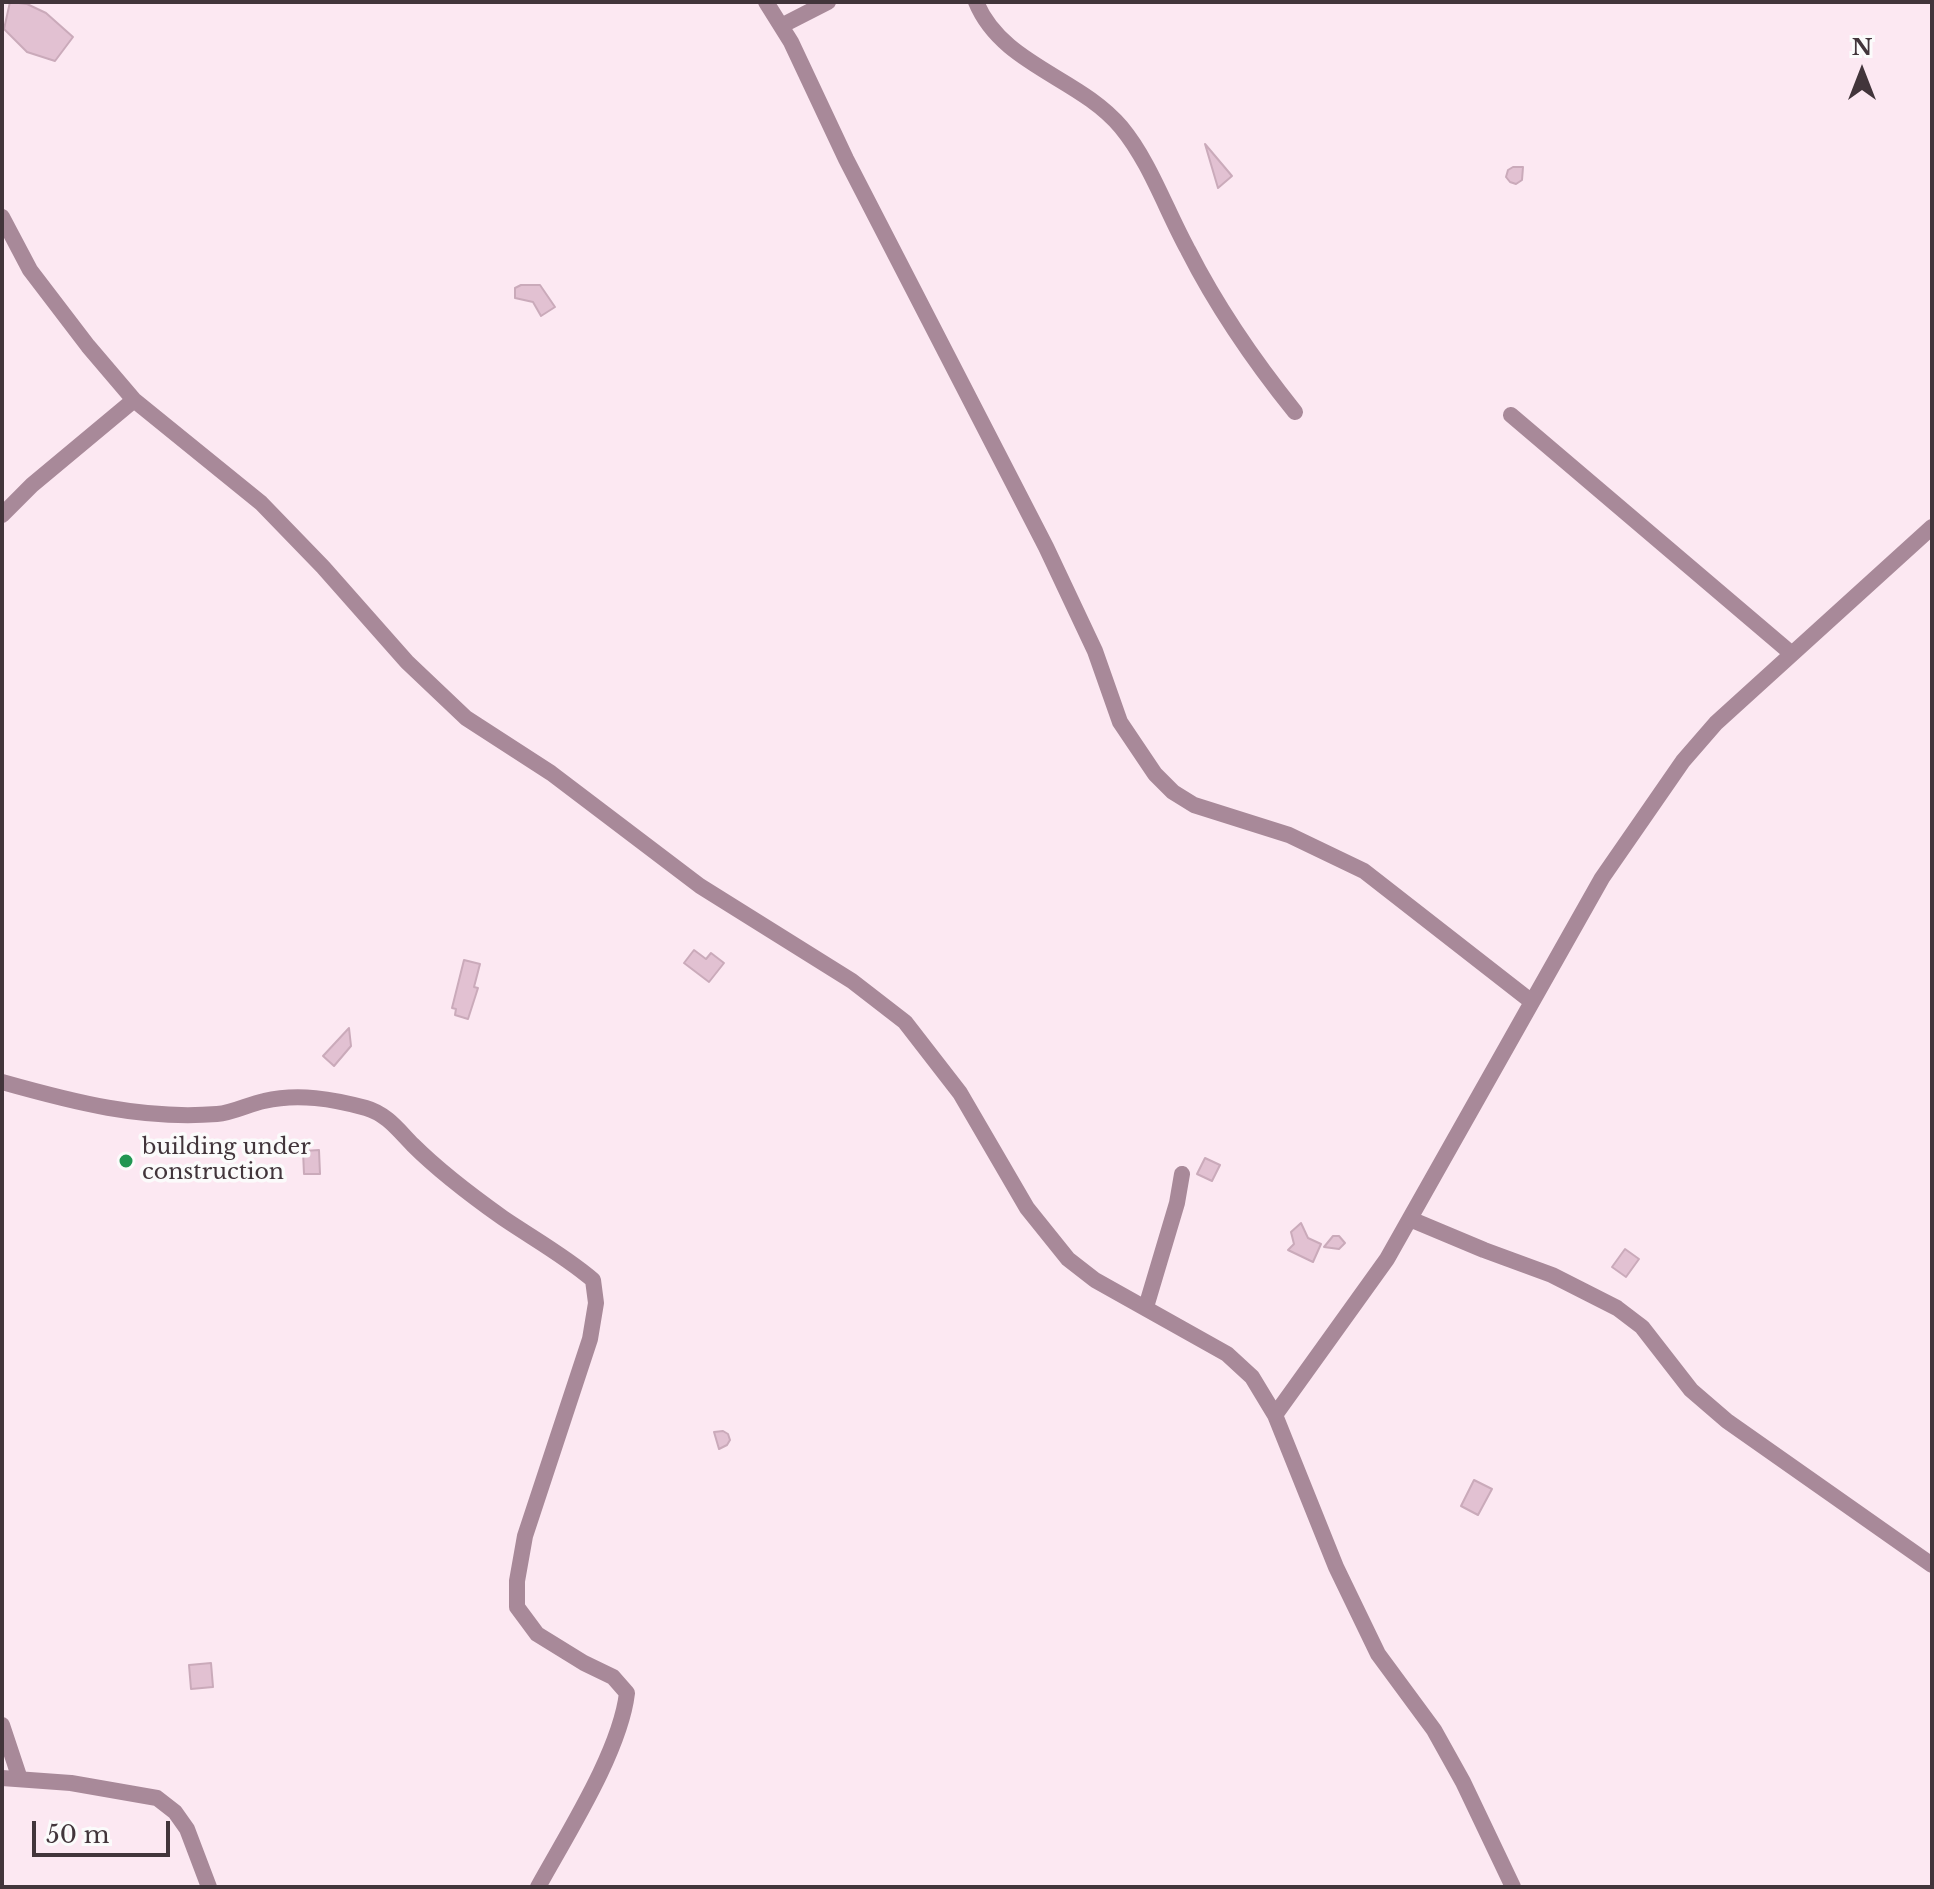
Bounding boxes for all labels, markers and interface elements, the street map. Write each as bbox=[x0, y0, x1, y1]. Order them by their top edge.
north arrow bbox=[1822, 32, 1902, 112]
text: N bbox=[1852, 34, 1872, 61]
place label: building under construction bbox=[142, 1135, 311, 1186]
marker: building under construction bbox=[117, 1152, 135, 1170]
scale bar bbox=[36, 1805, 174, 1855]
text: 50 m bbox=[46, 1820, 109, 1849]

